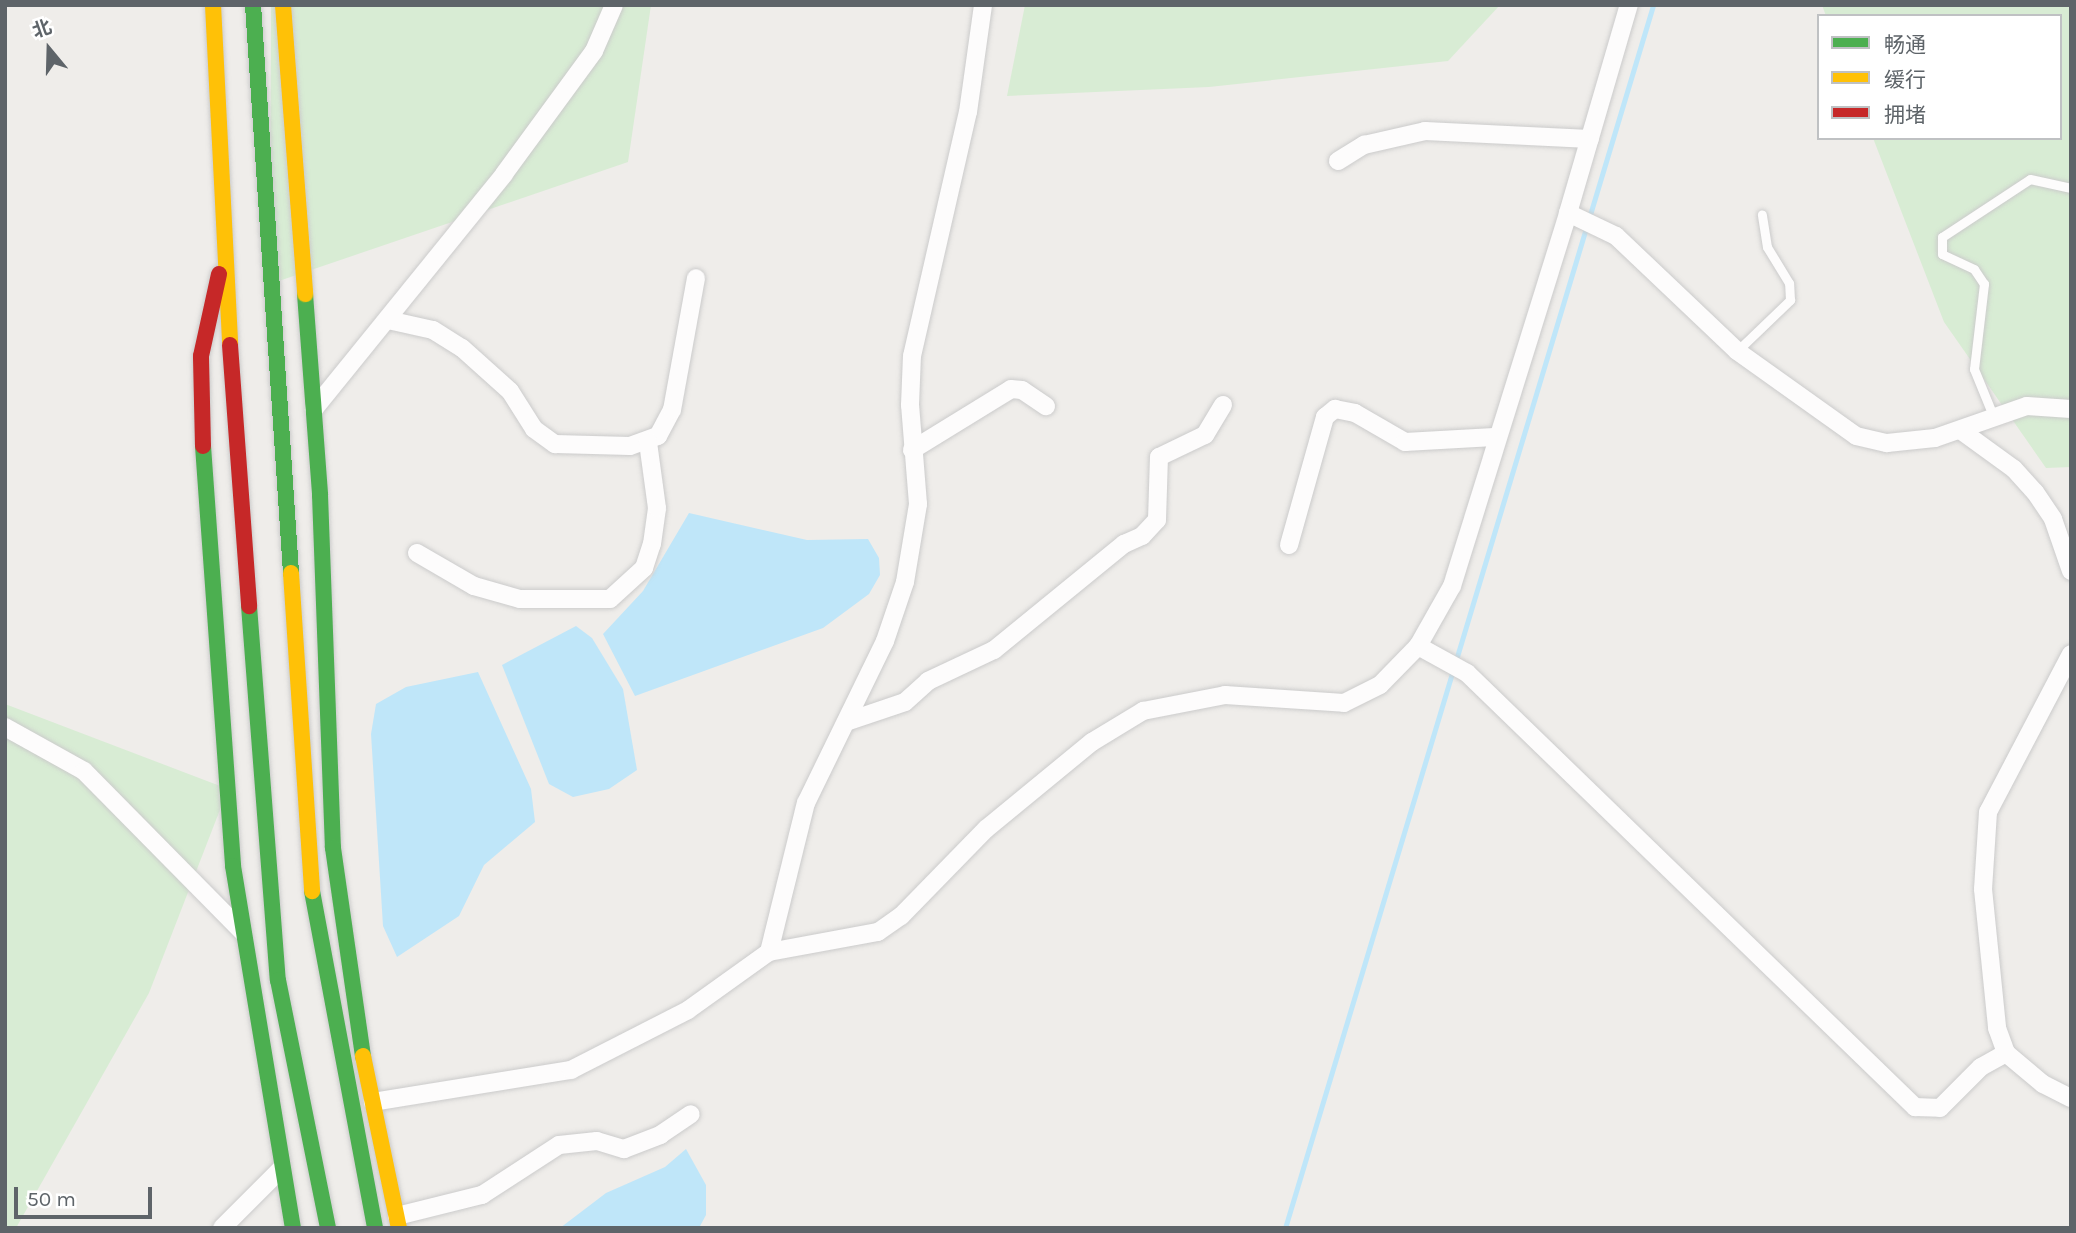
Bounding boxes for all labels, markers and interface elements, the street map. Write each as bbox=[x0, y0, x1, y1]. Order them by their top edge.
north arrow bbox=[14, 14, 84, 84]
legend bbox=[1817, 14, 2062, 140]
text: 北 bbox=[30, 16, 55, 43]
text: 畅通 bbox=[1884, 33, 1926, 57]
text: 缓行 bbox=[1884, 68, 1926, 92]
text: 拥堵 bbox=[1884, 103, 1926, 127]
scale bar bbox=[18, 1174, 156, 1218]
text: 50 m bbox=[27, 1187, 76, 1211]

